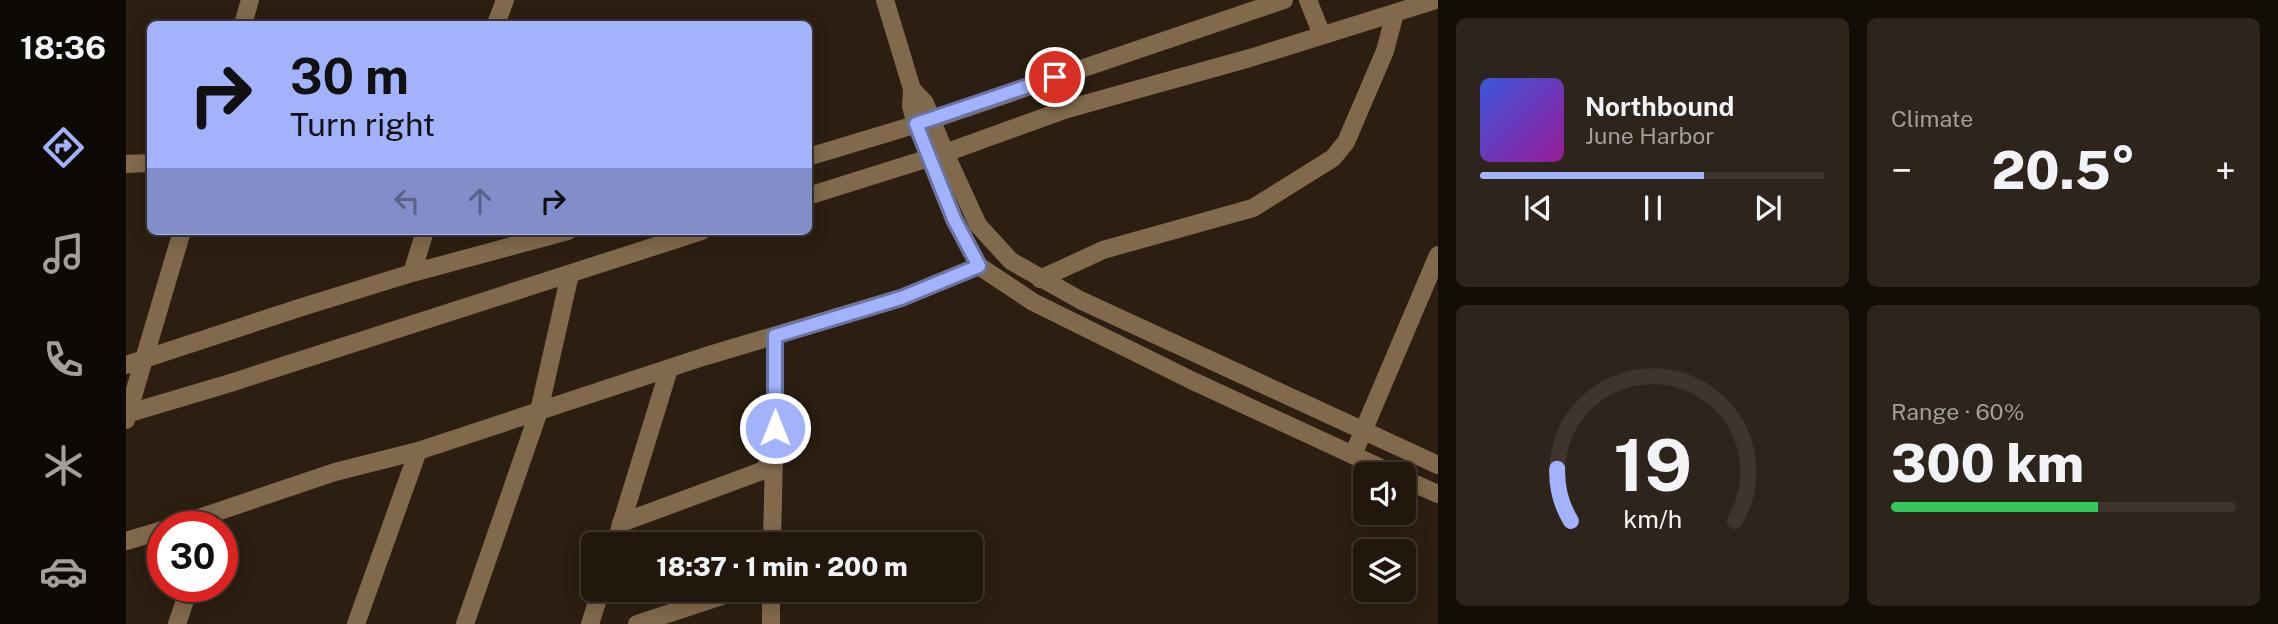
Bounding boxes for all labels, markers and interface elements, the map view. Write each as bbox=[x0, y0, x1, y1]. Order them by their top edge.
text: 18:36 bbox=[20, 29, 106, 66]
text: 30 m bbox=[290, 47, 409, 105]
pin bbox=[1025, 47, 1085, 107]
icon: right bbox=[175, 49, 266, 140]
icon: arrive bbox=[1036, 58, 1074, 96]
text: Northbound bbox=[1585, 91, 1734, 122]
text: Climate bbox=[1891, 105, 1973, 132]
text: Turn right bbox=[290, 106, 435, 143]
text: June Harbor bbox=[1585, 122, 1714, 149]
icon: directions bbox=[39, 123, 88, 172]
text: 20.5° bbox=[1991, 140, 2136, 201]
text: − bbox=[1891, 148, 1912, 193]
text: + bbox=[2215, 148, 2236, 193]
icon: left bbox=[388, 182, 426, 220]
icon: ahead bbox=[461, 182, 499, 220]
icon: right bbox=[534, 182, 572, 220]
icon: previous bbox=[1519, 189, 1557, 227]
icon: pause bbox=[1634, 189, 1672, 227]
icon: next bbox=[1749, 189, 1787, 227]
icon: music bbox=[39, 229, 88, 278]
icon: phone bbox=[39, 335, 88, 384]
position arrow bbox=[738, 391, 812, 465]
text: Range · 60% bbox=[1891, 398, 2024, 425]
text: 19 bbox=[1613, 423, 1692, 508]
text: 300 km bbox=[1891, 433, 2084, 494]
icon: climate bbox=[39, 441, 88, 490]
map controls bbox=[1353, 462, 1416, 602]
button: sound bbox=[1353, 462, 1416, 525]
text: km/h bbox=[1623, 504, 1682, 534]
speed limit sign: 30 bbox=[147, 511, 238, 602]
button: layers bbox=[1353, 539, 1416, 602]
icon: car bbox=[39, 547, 88, 596]
text: 18:37 · 1 min · 200 m bbox=[656, 551, 908, 582]

